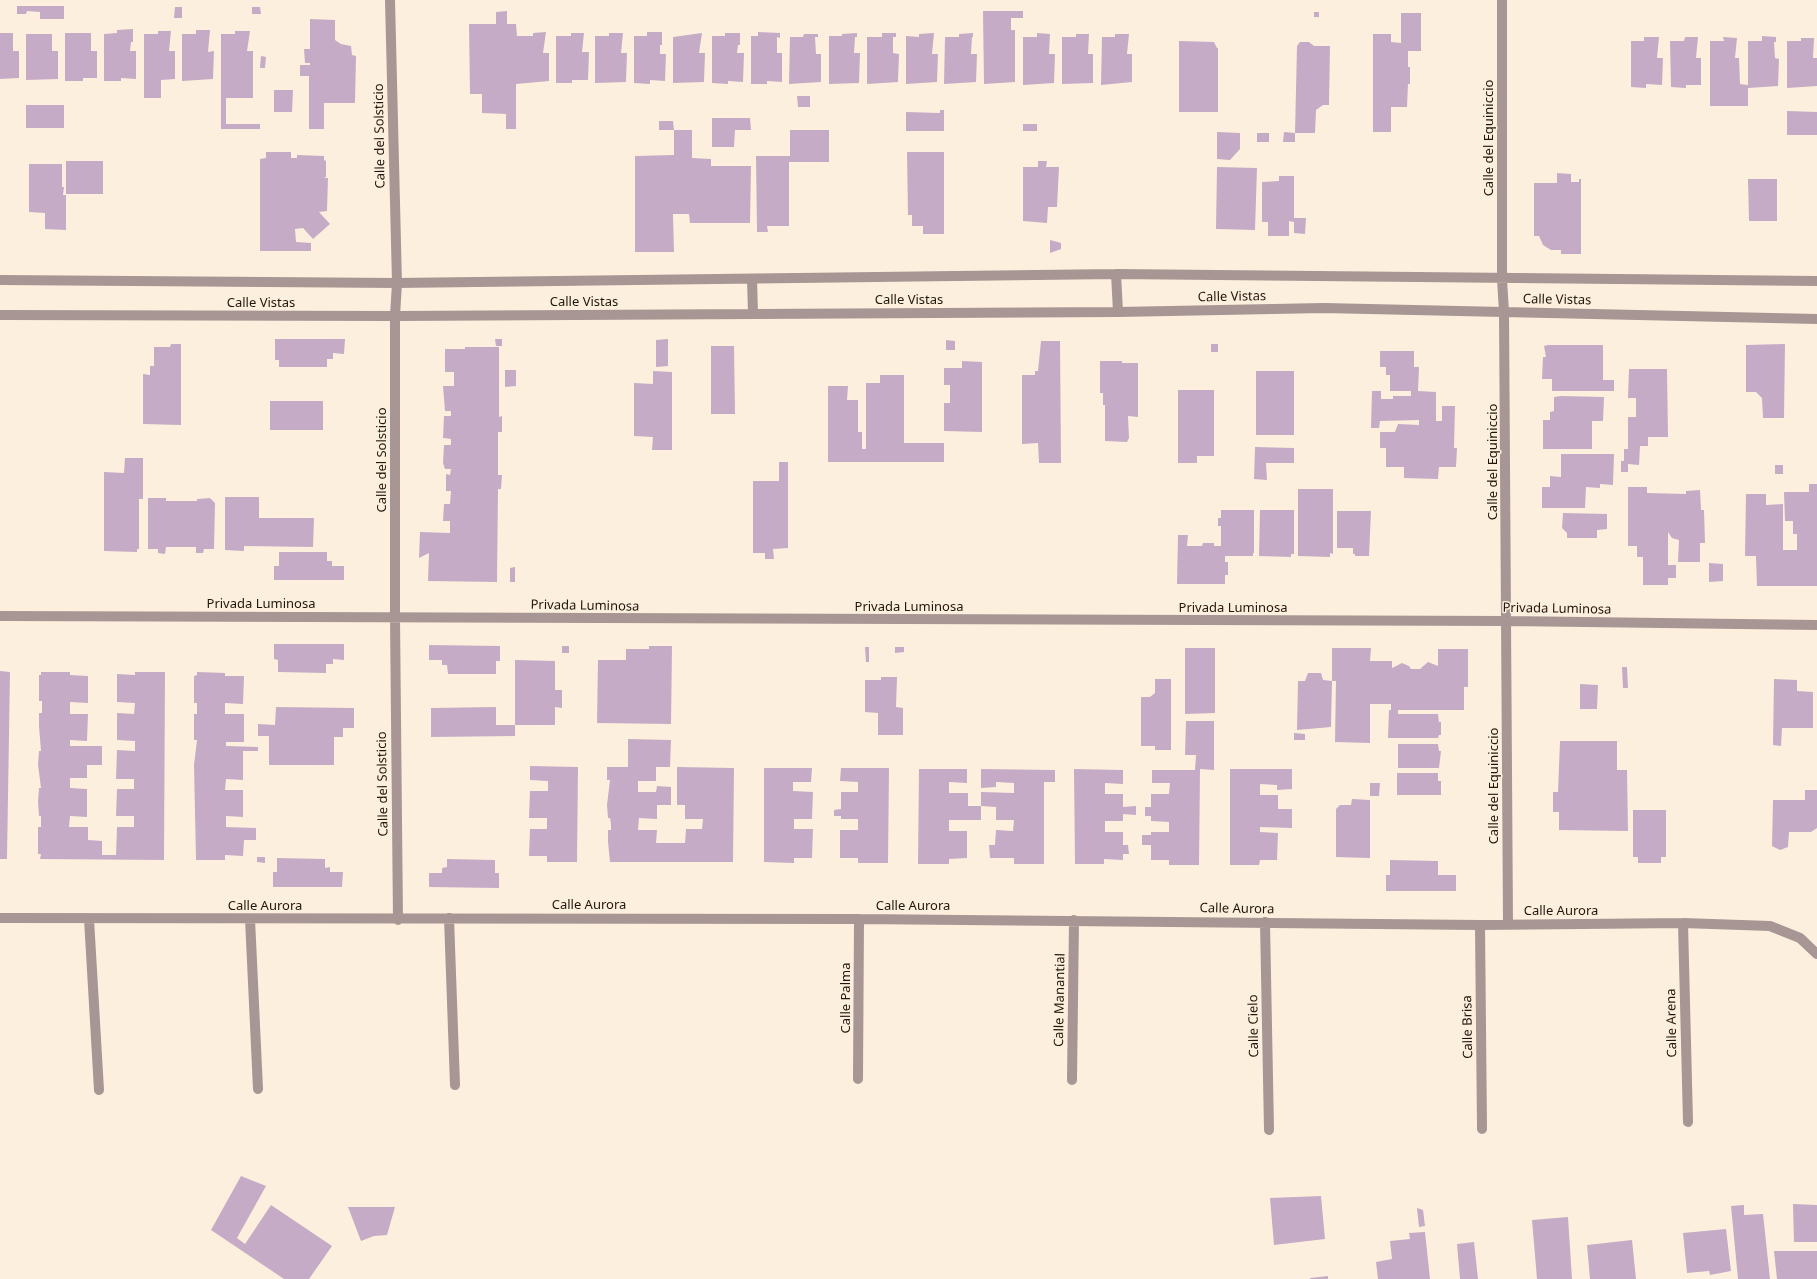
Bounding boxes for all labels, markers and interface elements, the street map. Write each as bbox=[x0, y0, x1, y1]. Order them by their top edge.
street label: Calle del Equiniccio bbox=[1481, 80, 1497, 196]
street label: Calle del Solsticio bbox=[371, 83, 389, 189]
street label: Calle Vistas bbox=[1198, 289, 1266, 305]
street label: Calle Vistas bbox=[875, 292, 943, 308]
street label: Calle Vistas bbox=[1523, 292, 1591, 308]
street label: Calle Vistas bbox=[550, 294, 618, 310]
street label: Calle Vistas bbox=[227, 295, 295, 311]
street label: Calle del Equiniccio bbox=[1485, 404, 1501, 520]
street label: Calle del Solsticio bbox=[374, 407, 390, 513]
street label: Privada Luminosa bbox=[207, 596, 315, 612]
street label: Privada Luminosa bbox=[530, 597, 640, 615]
street label: Privada Luminosa bbox=[855, 599, 963, 615]
street label: Privada Luminosa bbox=[1179, 600, 1287, 616]
street label: Privada Luminosa bbox=[1502, 600, 1612, 618]
street label: Calle del Equiniccio bbox=[1486, 728, 1502, 844]
street label: Calle del Solsticio bbox=[374, 731, 392, 837]
street label: Calle Aurora bbox=[552, 897, 626, 913]
street label: Calle Aurora bbox=[228, 898, 302, 914]
street label: Calle Aurora bbox=[876, 898, 950, 914]
street label: Calle Aurora bbox=[1200, 901, 1274, 917]
street label: Calle Aurora bbox=[1524, 903, 1598, 919]
street label: Calle Manantial bbox=[1051, 953, 1069, 1047]
street label: Calle Palma bbox=[838, 963, 854, 1033]
street label: Calle Arena bbox=[1664, 988, 1680, 1058]
street label: Calle Cielo bbox=[1246, 994, 1262, 1058]
street label: Calle Brisa bbox=[1460, 995, 1476, 1059]

